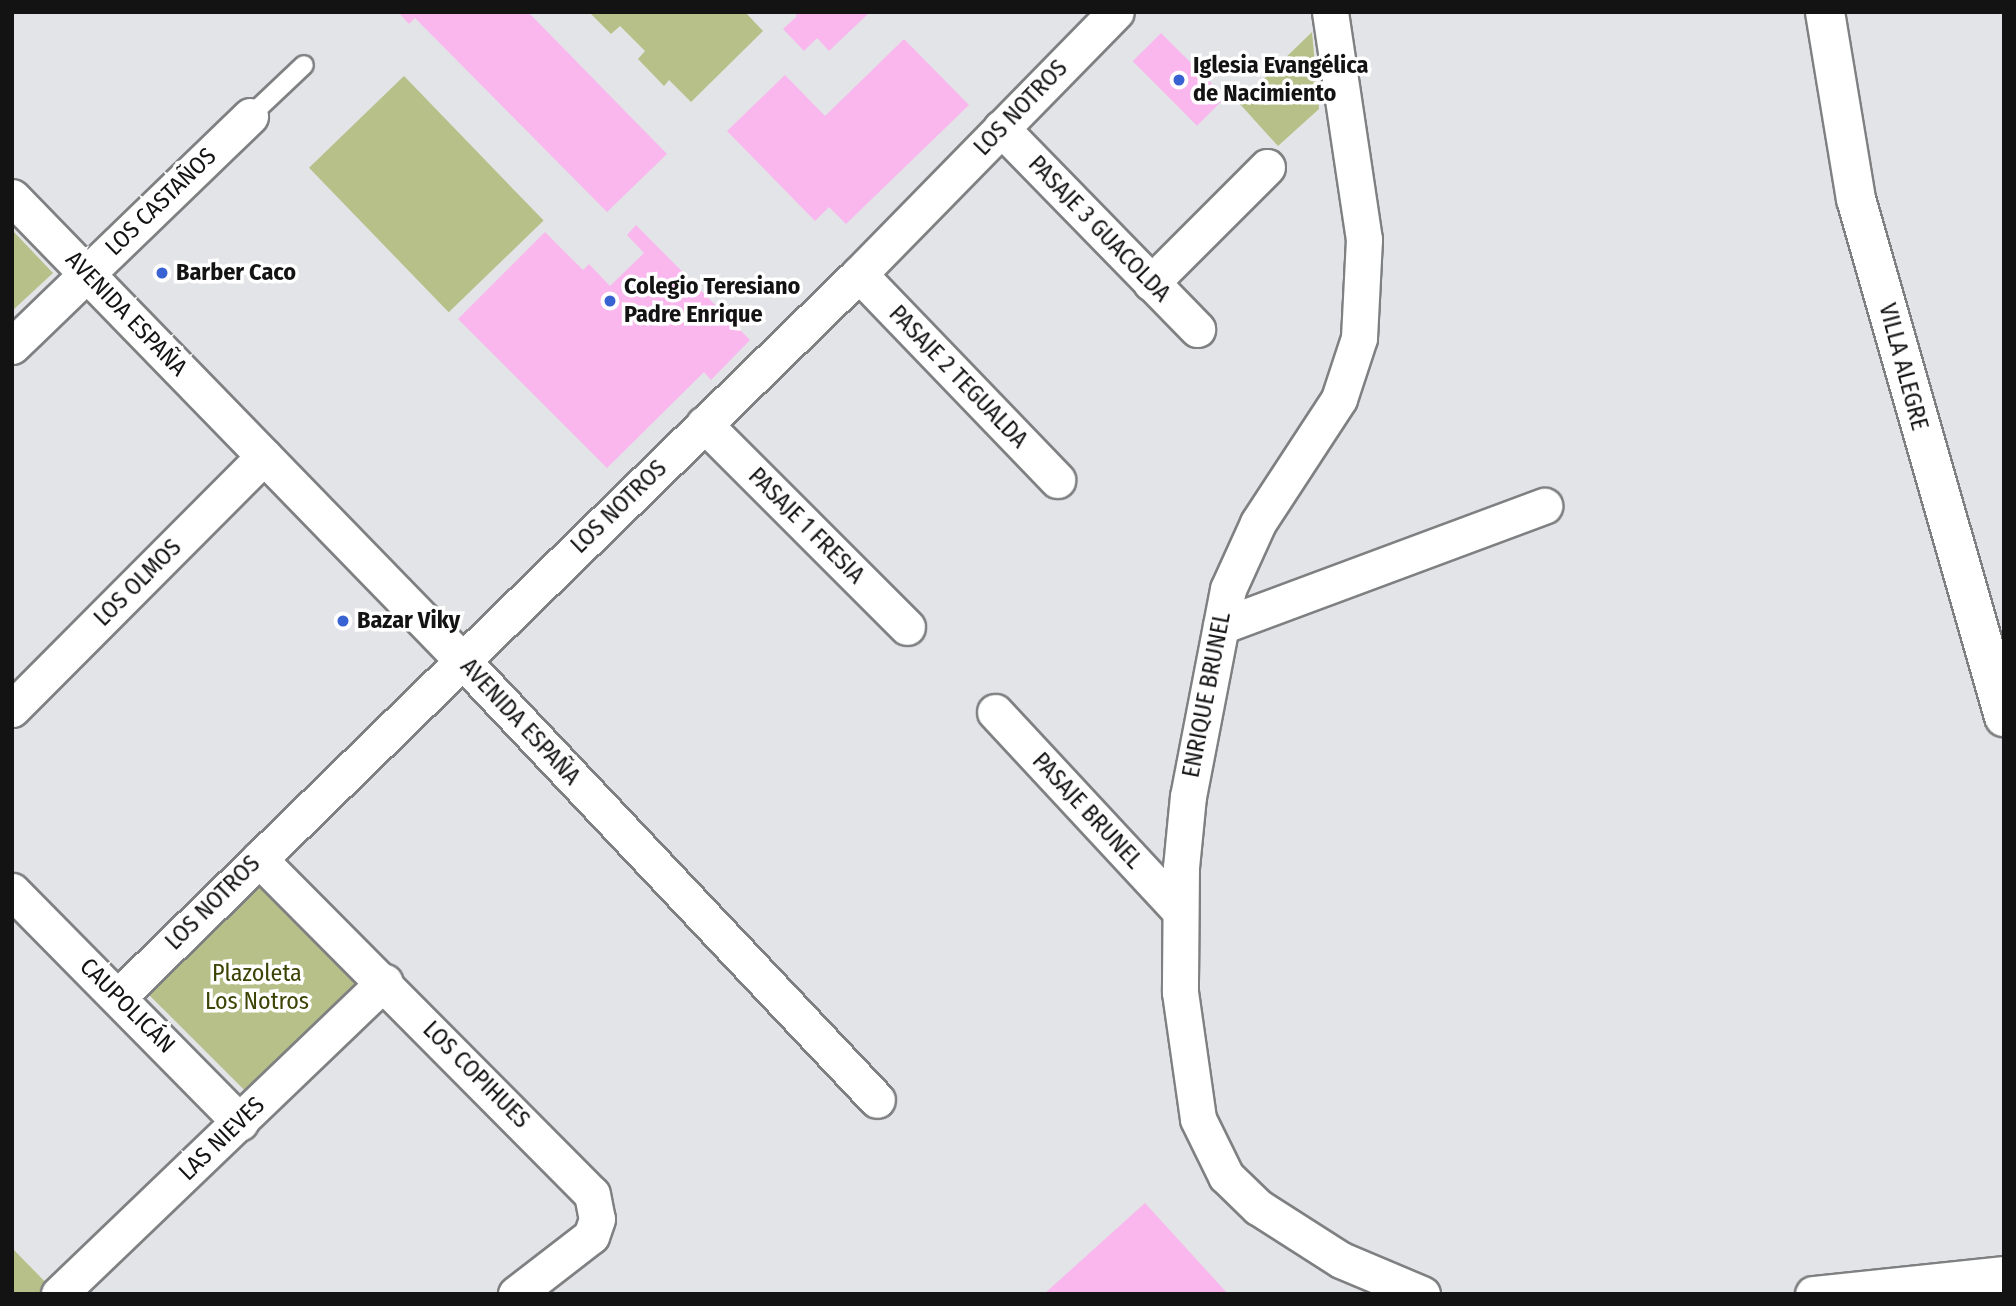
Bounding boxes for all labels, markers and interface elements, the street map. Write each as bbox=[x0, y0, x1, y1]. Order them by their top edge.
place label: Iglesia Evangélica de Nacimiento bbox=[1193, 52, 1368, 108]
street label: LOS NOTROS bbox=[968, 54, 1074, 162]
marker: Iglesia Evangélica de Nacimiento bbox=[1171, 72, 1187, 88]
street label: LOS CASTAÑOS bbox=[100, 142, 222, 262]
street label: PASAJE 3 GUACOLDA bbox=[1022, 150, 1176, 308]
street label: AVENIDA ESPAÑA bbox=[59, 246, 193, 382]
place label: Barber Caco bbox=[176, 259, 296, 287]
marker: Barber Caco bbox=[154, 265, 170, 281]
place label: Colegio Teresiano Padre Enrique bbox=[624, 273, 800, 329]
marker: Colegio Teresiano Padre Enrique bbox=[602, 293, 618, 309]
street label: PASAJE 2 TEGUALDA bbox=[883, 300, 1033, 454]
street label: VILLA ALEGRE bbox=[1872, 300, 1934, 434]
street label: LOS NOTROS bbox=[565, 454, 673, 560]
street label: PASAJE 1 FRESIA bbox=[742, 462, 870, 590]
street label: LOS OLMOS bbox=[88, 533, 188, 633]
place label: Bazar Viky bbox=[357, 607, 460, 635]
street label: ENRIQUE BRUNEL bbox=[1177, 610, 1237, 780]
marker: Bazar Viky bbox=[335, 613, 351, 629]
street label: AVENIDA ESPAÑA bbox=[454, 653, 586, 791]
street label: PASAJE BRUNEL bbox=[1026, 747, 1148, 875]
street label: LOS NOTROS bbox=[160, 850, 266, 956]
street label: CAUPOLICÁN bbox=[73, 952, 181, 1060]
park label: Plazoleta Los Notros bbox=[205, 960, 309, 1016]
street label: LOS COPIHUES bbox=[417, 1016, 535, 1134]
street label: LAS NIEVES bbox=[173, 1091, 271, 1187]

